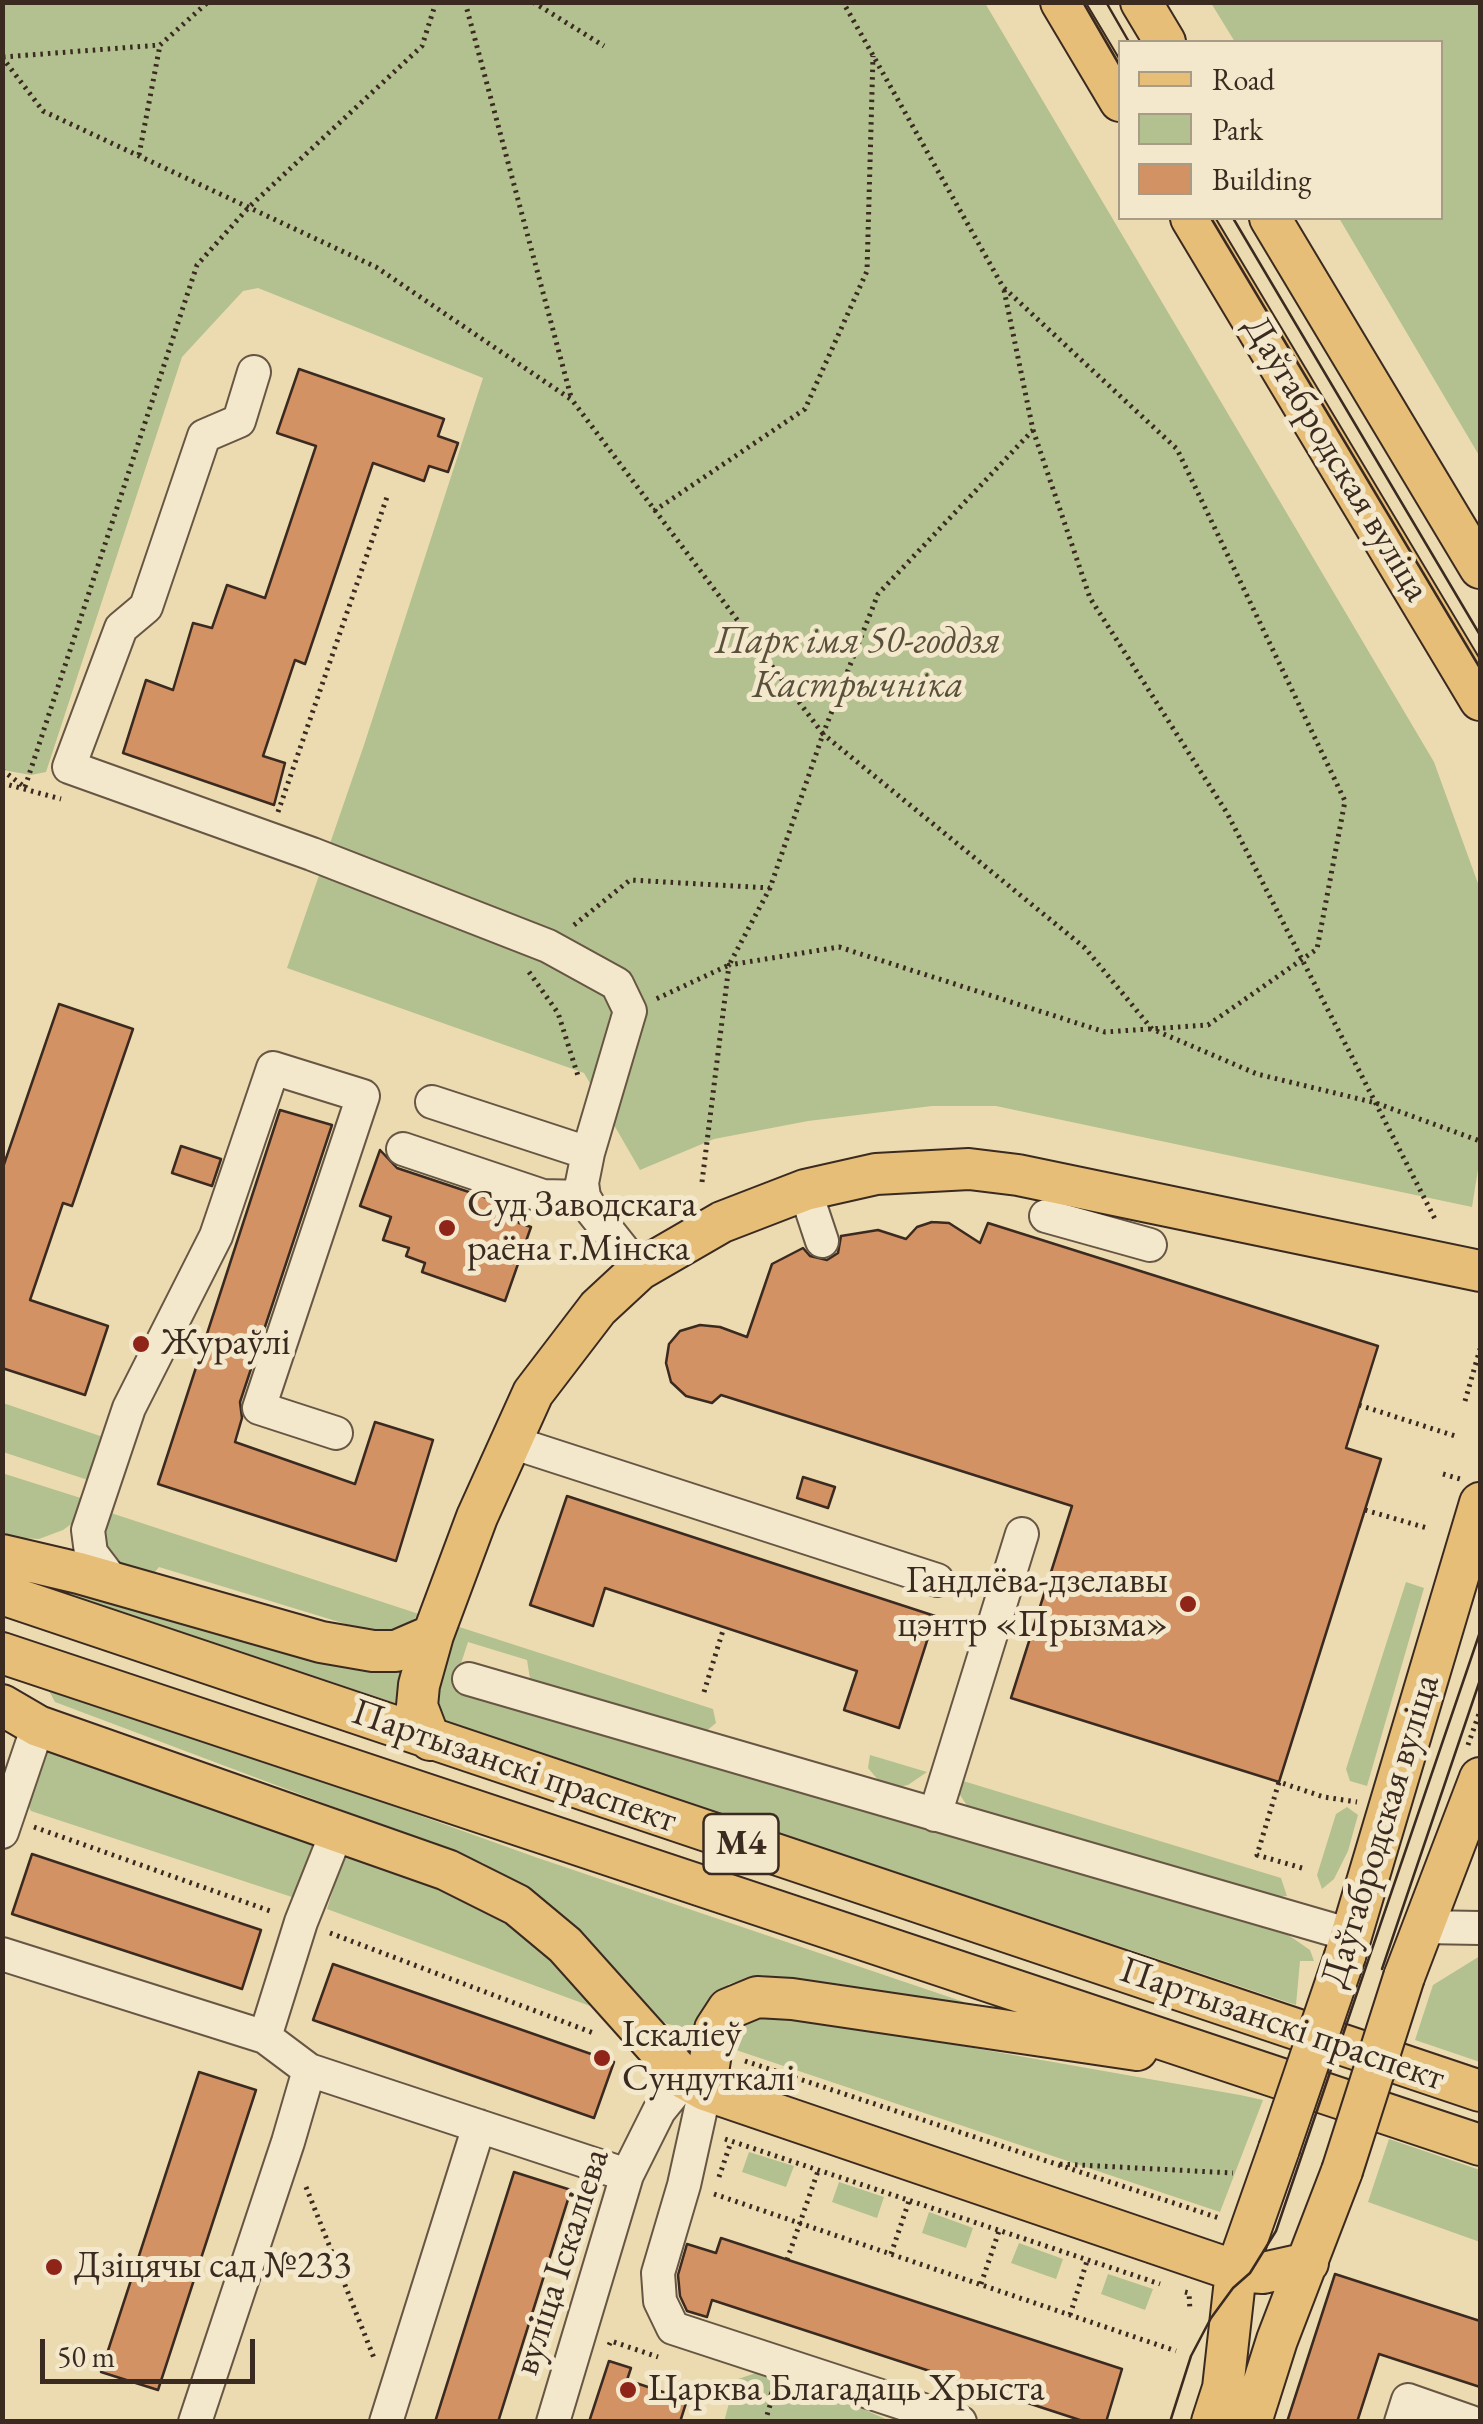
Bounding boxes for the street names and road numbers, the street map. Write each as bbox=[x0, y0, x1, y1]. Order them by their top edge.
street label: Даўгабродская вуліца bbox=[1233, 308, 1439, 610]
street label: Даўгабродская вуліца bbox=[1312, 1669, 1450, 1993]
street label: Партызанскі праспект bbox=[346, 1690, 682, 1844]
road number: М4 bbox=[704, 1814, 778, 1874]
street label: Партызанскі праспект bbox=[1114, 1948, 1450, 2102]
street label: вуліца Іскаліева bbox=[504, 2143, 620, 2381]

